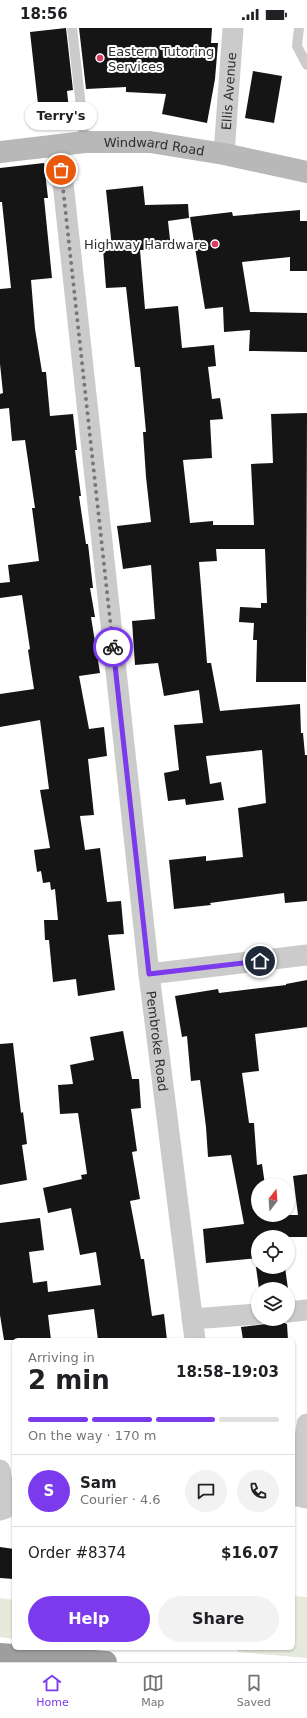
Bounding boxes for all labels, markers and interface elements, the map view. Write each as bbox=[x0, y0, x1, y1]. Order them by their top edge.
text: 18:56 bbox=[20, 5, 68, 23]
place label: Eastern Tutoring Services bbox=[108, 44, 214, 74]
street label: Ellis Avenue bbox=[219, 52, 239, 131]
marker: Eastern Tutoring Services bbox=[95, 53, 105, 63]
callout: Terry's bbox=[25, 102, 97, 130]
text: Terry's bbox=[37, 108, 85, 123]
street label: Windward Road bbox=[104, 135, 206, 159]
pin bbox=[44, 153, 78, 187]
icon: bag bbox=[50, 159, 72, 181]
place label: Highway Hardware bbox=[84, 237, 207, 252]
marker: Highway Hardware bbox=[210, 239, 220, 249]
courier bbox=[93, 627, 133, 667]
icon: bike bbox=[102, 636, 124, 658]
pin bbox=[243, 944, 277, 978]
icon: home bbox=[249, 950, 271, 972]
street label: Pembroke Road bbox=[143, 990, 171, 1092]
north arrow bbox=[251, 1178, 295, 1222]
map controls bbox=[251, 1178, 295, 1326]
button: locate bbox=[251, 1230, 295, 1274]
button: layers bbox=[251, 1282, 295, 1326]
text: Arriving in bbox=[28, 1350, 95, 1365]
text: 18:58–19:03 bbox=[176, 1363, 279, 1381]
text: 2 min bbox=[28, 1365, 110, 1395]
text: On the way · 170 m bbox=[28, 1428, 156, 1443]
button: chat bbox=[185, 1470, 227, 1512]
button: phone bbox=[237, 1470, 279, 1512]
text: Sam bbox=[80, 1474, 117, 1492]
text: S bbox=[44, 1482, 54, 1500]
text: Courier · 4.6 bbox=[80, 1492, 161, 1507]
text: Order #8374 bbox=[28, 1544, 126, 1562]
text: $16.07 bbox=[221, 1544, 279, 1562]
button: Help bbox=[28, 1596, 150, 1642]
button: Share bbox=[158, 1596, 279, 1642]
tab: Home bbox=[36, 1672, 69, 1709]
tab: Map bbox=[141, 1672, 164, 1709]
tab: Saved bbox=[237, 1672, 271, 1709]

